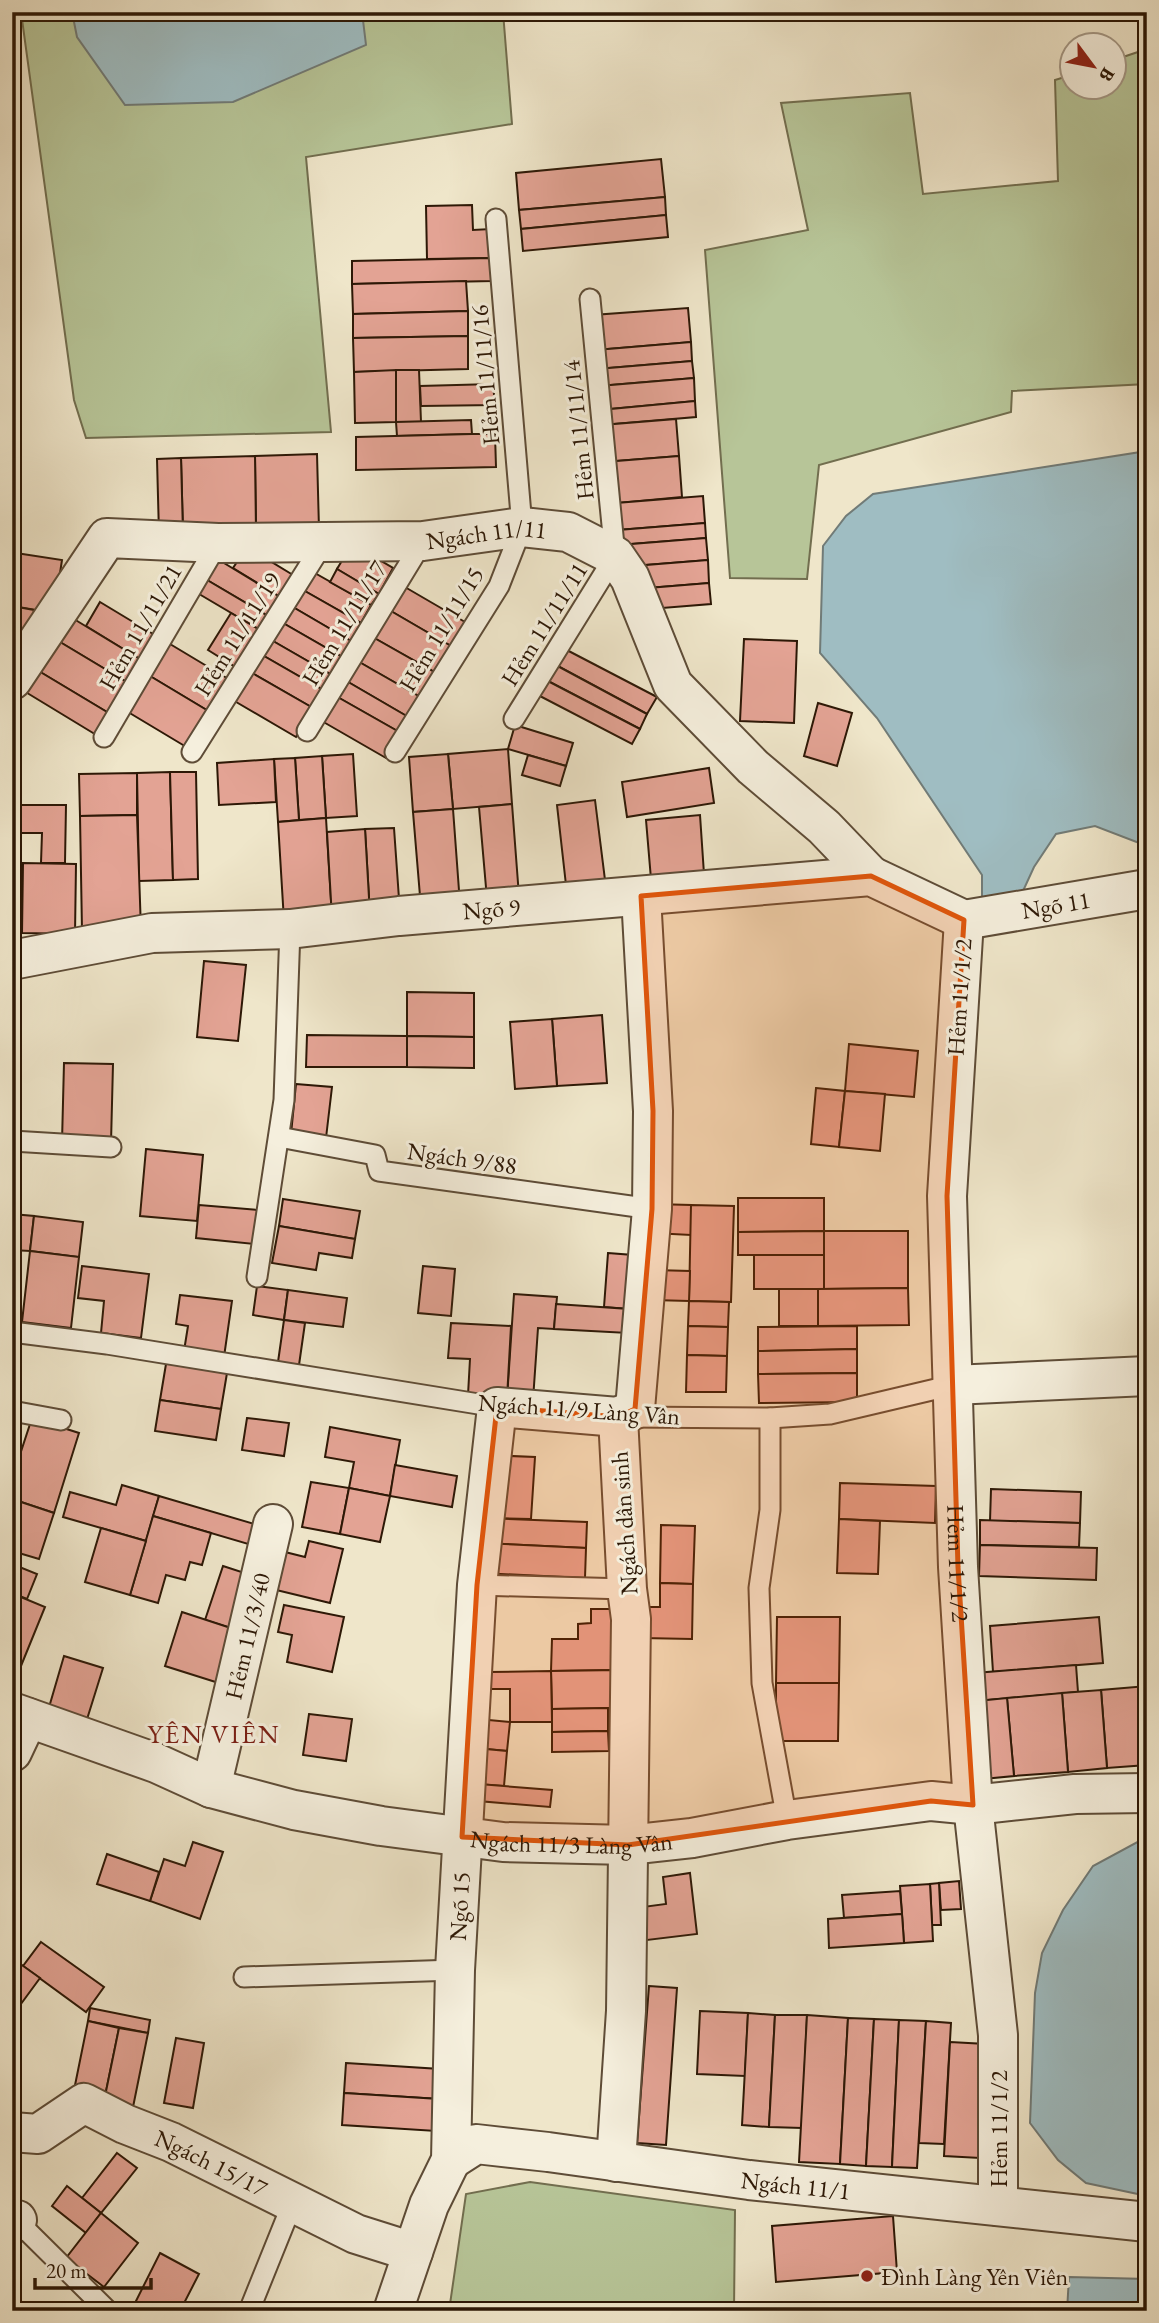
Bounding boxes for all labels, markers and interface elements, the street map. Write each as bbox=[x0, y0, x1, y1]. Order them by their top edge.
north arrow bbox=[1058, 32, 1128, 102]
text: B bbox=[1093, 63, 1121, 86]
street label: Hẻm 11/11/16 bbox=[463, 304, 507, 446]
street label: Hẻm 11/11/14 bbox=[555, 358, 601, 502]
street label: Ngách 11/11 bbox=[424, 511, 548, 556]
street label: Hẻm 11/11/17 bbox=[295, 554, 394, 691]
street label: Hẻm 11/11/11 bbox=[494, 556, 594, 692]
street label: Hẻm 11/11/21 bbox=[91, 558, 189, 696]
street label: Hẻm 11/11/15 bbox=[392, 561, 490, 697]
street label: Hẻm 11/11/19 bbox=[187, 566, 288, 702]
street label: Ngõ 11 bbox=[1019, 883, 1092, 926]
street label: Ngõ 9 bbox=[461, 890, 522, 926]
street label: Hẻm 11/1/2 bbox=[939, 937, 979, 1057]
street label: Ngách 9/88 bbox=[405, 1135, 519, 1181]
street label: Ngách 11/9 Làng Vân bbox=[477, 1386, 681, 1432]
street label: Ngách dân sinh bbox=[604, 1450, 644, 1596]
street label: Hẻm 11/1/2 bbox=[941, 1504, 977, 1623]
street label: Hẻm 11/3/40 bbox=[217, 1570, 277, 1703]
district label: YÊN VIÊN bbox=[147, 1717, 281, 1751]
street label: Ngách 11/3 Làng Vân bbox=[468, 1822, 674, 1861]
street label: Ngõ 15 bbox=[441, 1871, 476, 1942]
street label: Hẻm 11/1/2 bbox=[983, 2070, 1014, 2188]
street label: Ngách 15/17 bbox=[151, 2122, 273, 2203]
street label: Ngách 11/1 bbox=[739, 2164, 852, 2206]
scale bar bbox=[35, 2246, 150, 2290]
text: 20 m bbox=[46, 2257, 87, 2284]
place label: Đình Làng Yên Viên bbox=[881, 2261, 1069, 2292]
marker: Đình Làng Yên Viên bbox=[859, 2268, 875, 2284]

